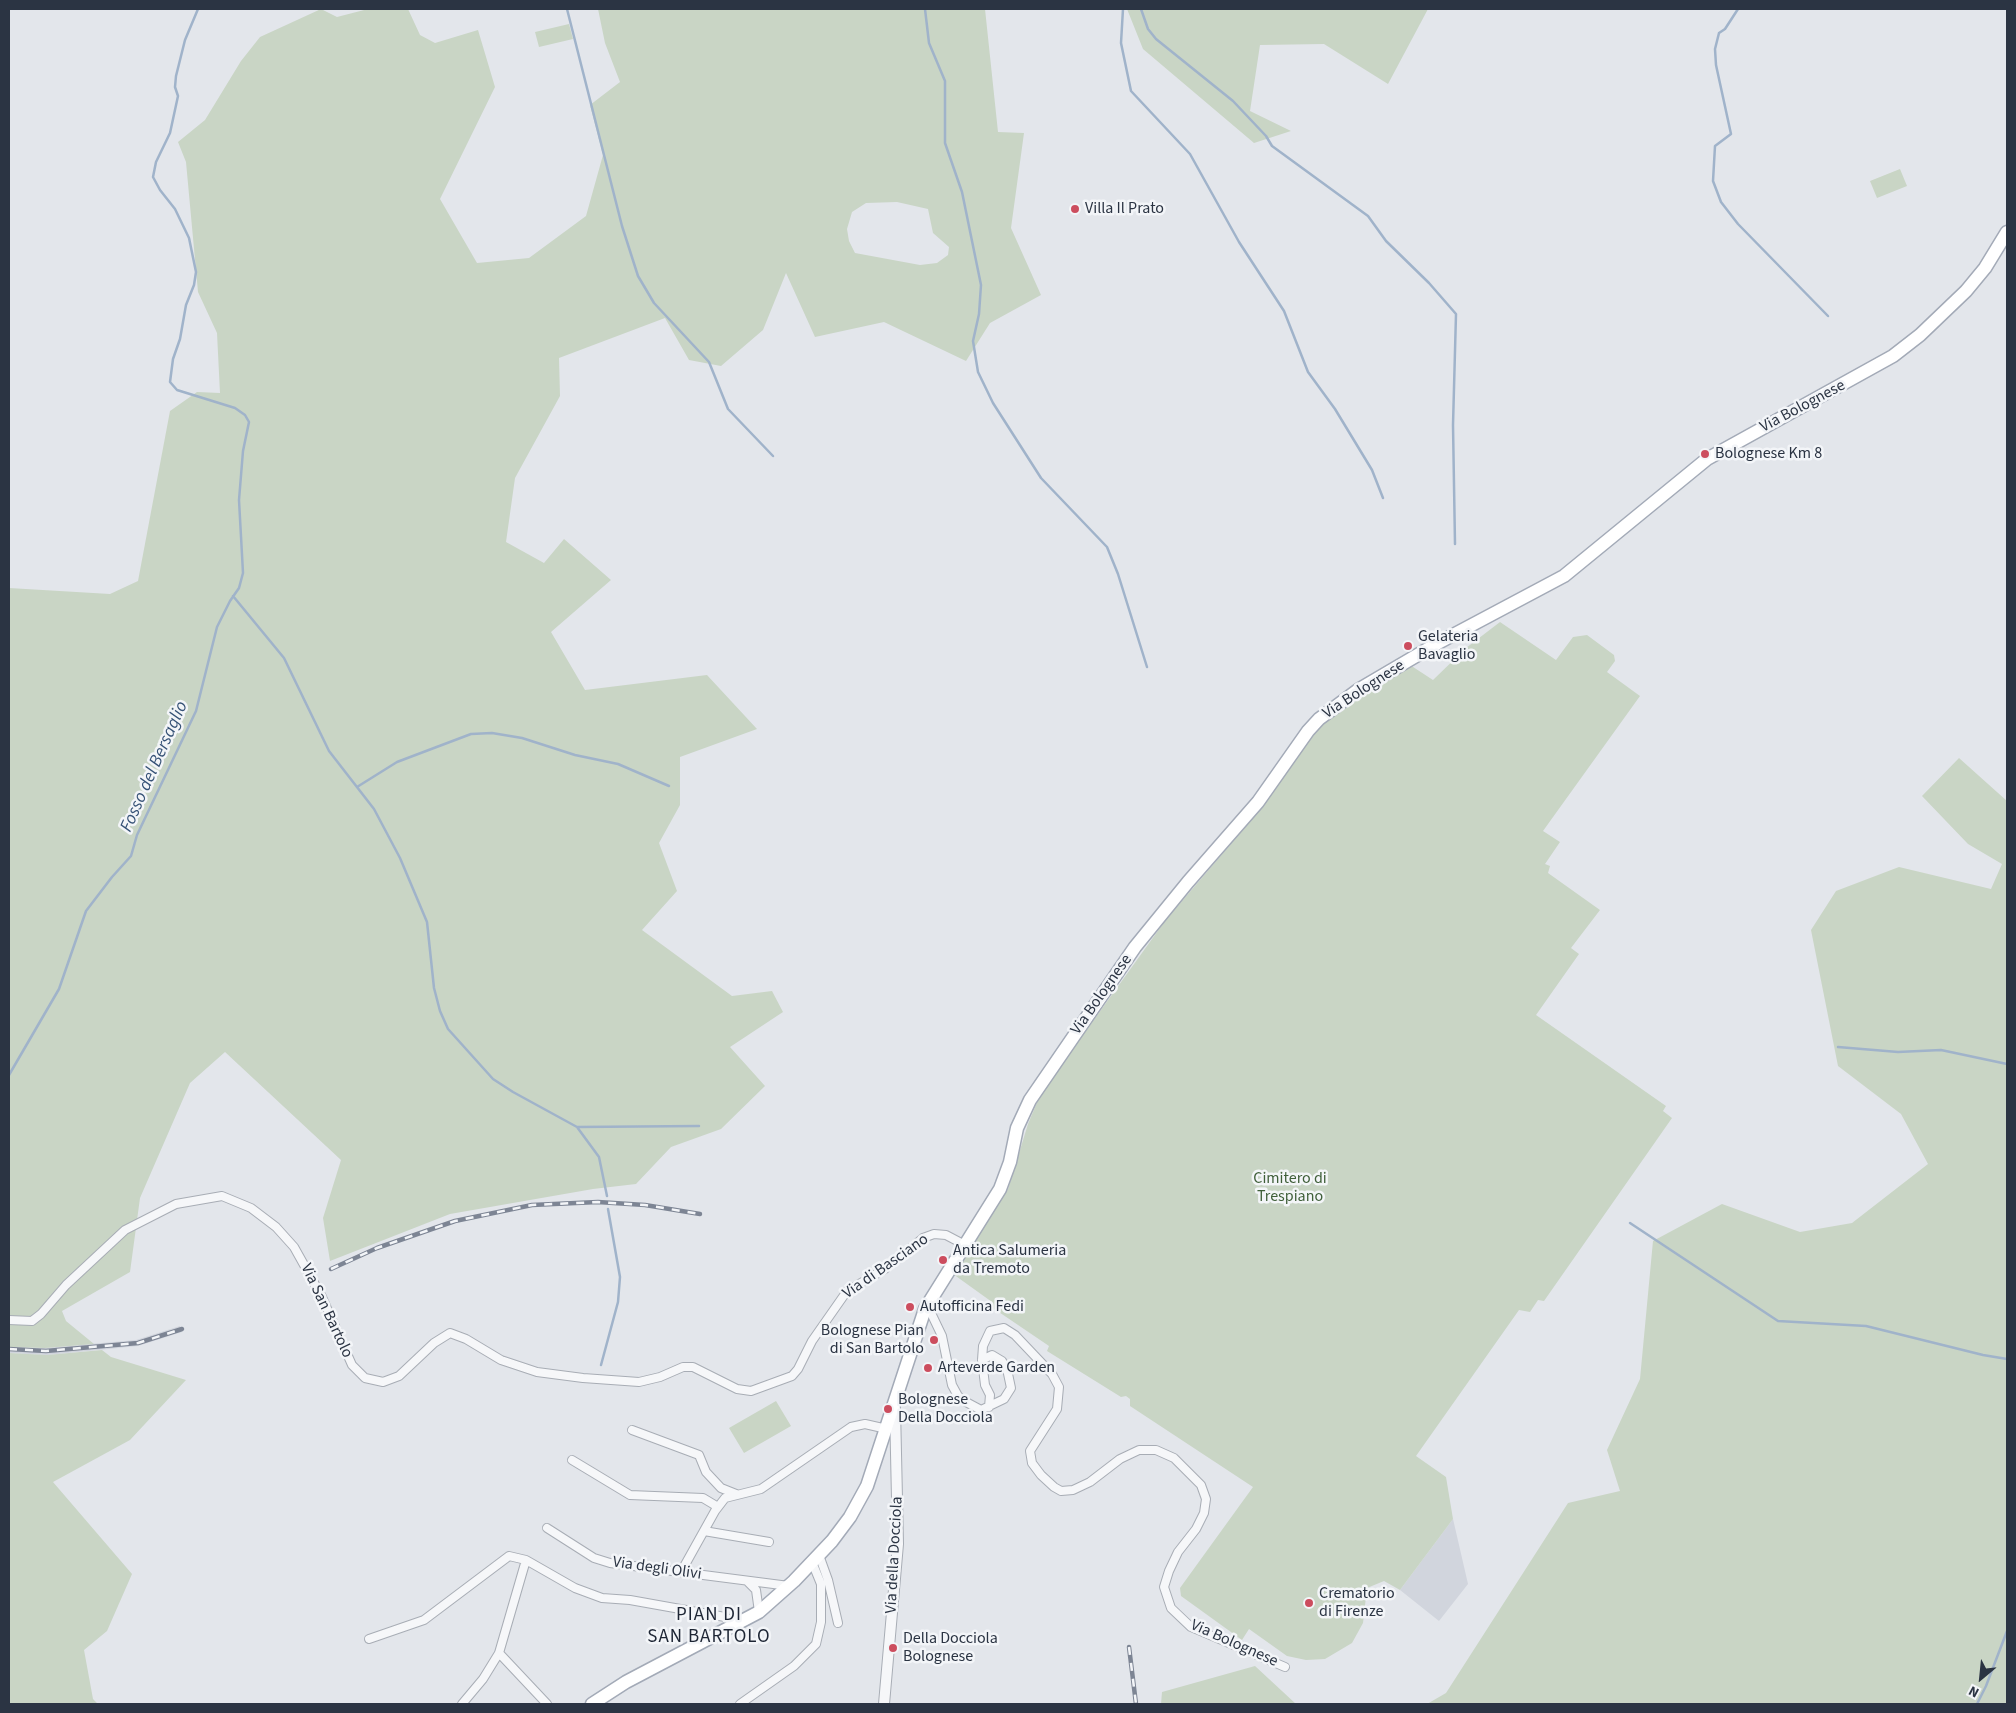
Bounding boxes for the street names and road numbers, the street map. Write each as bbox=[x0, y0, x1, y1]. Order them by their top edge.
street label: Via Bolognese bbox=[1757, 377, 1849, 437]
street label: Via Bolognese bbox=[1319, 656, 1409, 724]
street label: Via Bolognese bbox=[1067, 951, 1137, 1039]
street label: Via di Basciano bbox=[839, 1230, 933, 1304]
street label: Via San Bartolo bbox=[296, 1261, 356, 1361]
street label: Via della Docciola bbox=[882, 1496, 908, 1614]
street label: Via degli Olivi bbox=[611, 1553, 703, 1585]
street label: Via Bolognese bbox=[1187, 1616, 1281, 1672]

